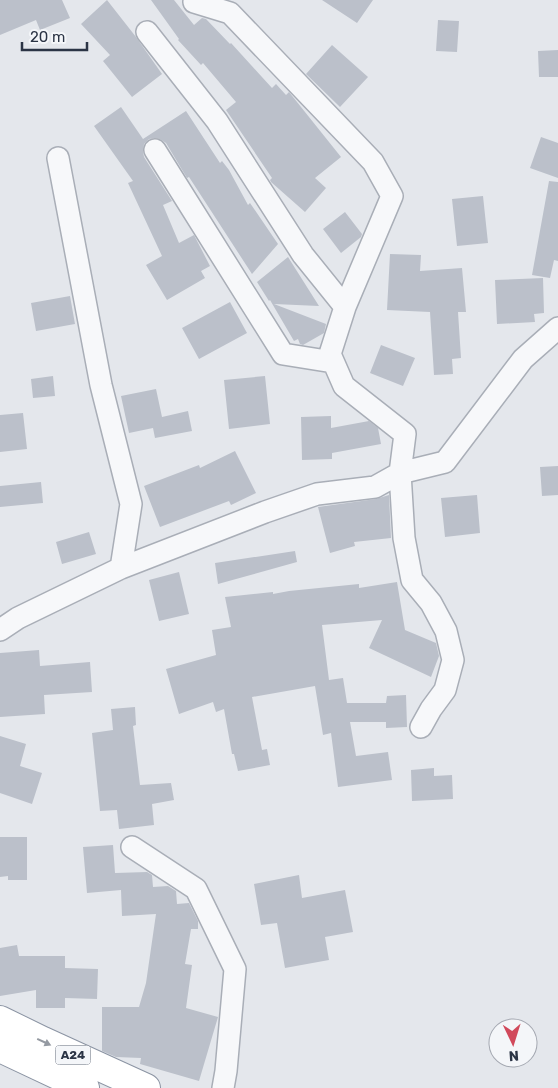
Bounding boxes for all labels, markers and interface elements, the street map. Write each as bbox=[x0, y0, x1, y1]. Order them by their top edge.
scale bar bbox=[22, 20, 88, 52]
text: 20 m bbox=[30, 28, 65, 46]
north arrow bbox=[488, 1018, 538, 1068]
one-way arrow bbox=[36, 1037, 51, 1046]
road number: A24 bbox=[56, 1046, 90, 1064]
text: N bbox=[508, 1047, 519, 1064]

